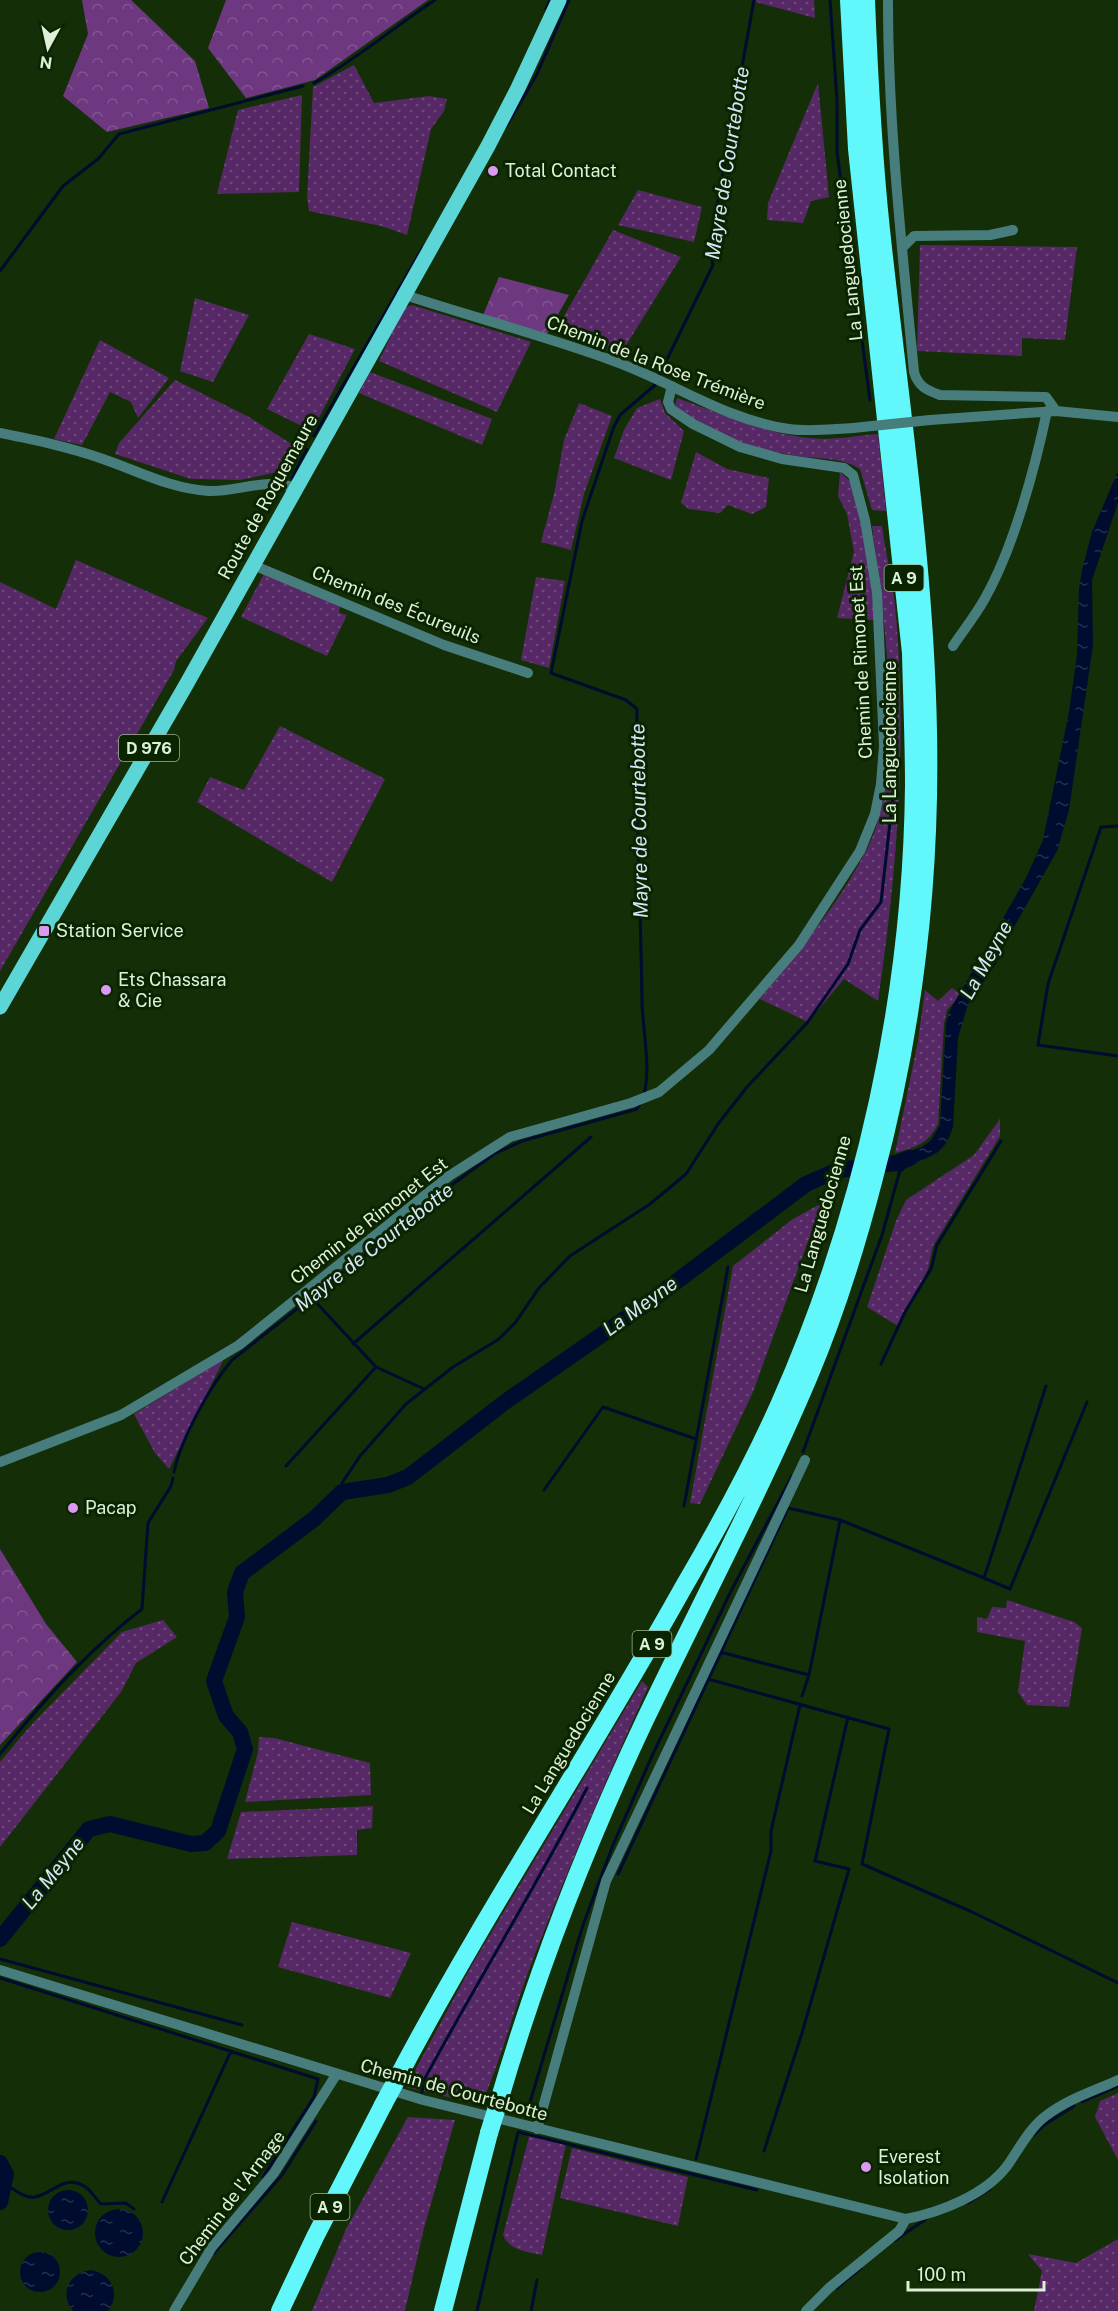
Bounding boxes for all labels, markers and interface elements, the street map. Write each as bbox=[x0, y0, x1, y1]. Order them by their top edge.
north arrow bbox=[18, 18, 78, 78]
text: N bbox=[38, 52, 54, 73]
water label: Mayre de Courtebotte bbox=[700, 65, 754, 261]
place label: Total Contact bbox=[505, 160, 617, 181]
marker: Total Contact bbox=[486, 164, 500, 178]
street label: La Languedocienne bbox=[829, 178, 866, 342]
street label: Chemin de la Rose Trémière bbox=[544, 311, 769, 414]
street label: Route de Roquemaure bbox=[213, 411, 322, 583]
street label: Chemin des Écureuils bbox=[309, 560, 484, 648]
street label: Chemin de Rimonet Est bbox=[845, 565, 876, 759]
road number: A 9 bbox=[884, 565, 924, 591]
street label: La Languedocienne bbox=[879, 661, 900, 823]
water label: Mayre de Courtebotte bbox=[625, 723, 653, 919]
road number: D 976 bbox=[119, 735, 179, 761]
water label: La Meyne bbox=[955, 916, 1017, 1004]
place label: Station Service bbox=[56, 920, 184, 941]
marker: Station Service bbox=[37, 924, 51, 938]
place label: Ets Chassara & Cie bbox=[118, 969, 227, 1011]
marker: Ets Chassara & Cie bbox=[99, 983, 113, 997]
street label: La Languedocienne bbox=[790, 1133, 855, 1295]
street label: Chemin de Rimonet Est bbox=[286, 1153, 451, 1288]
water label: Mayre de Courtebotte bbox=[290, 1177, 458, 1316]
water label: La Meyne bbox=[598, 1271, 682, 1341]
place label: Pacap bbox=[85, 1497, 137, 1518]
marker: Pacap bbox=[66, 1501, 80, 1515]
road number: A 9 bbox=[632, 1631, 672, 1657]
street label: La Languedocienne bbox=[518, 1668, 619, 1818]
water label: La Meyne bbox=[17, 1832, 90, 1914]
street label: Chemin de Courtebotte bbox=[358, 2054, 550, 2125]
street label: Chemin de l'Arnage bbox=[174, 2126, 289, 2269]
place label: Everest Isolation bbox=[878, 2146, 949, 2188]
marker: Everest Isolation bbox=[859, 2160, 873, 2174]
road number: A 9 bbox=[310, 2194, 350, 2220]
scale bar bbox=[908, 2254, 1044, 2292]
text: 100 m bbox=[917, 2264, 966, 2285]

